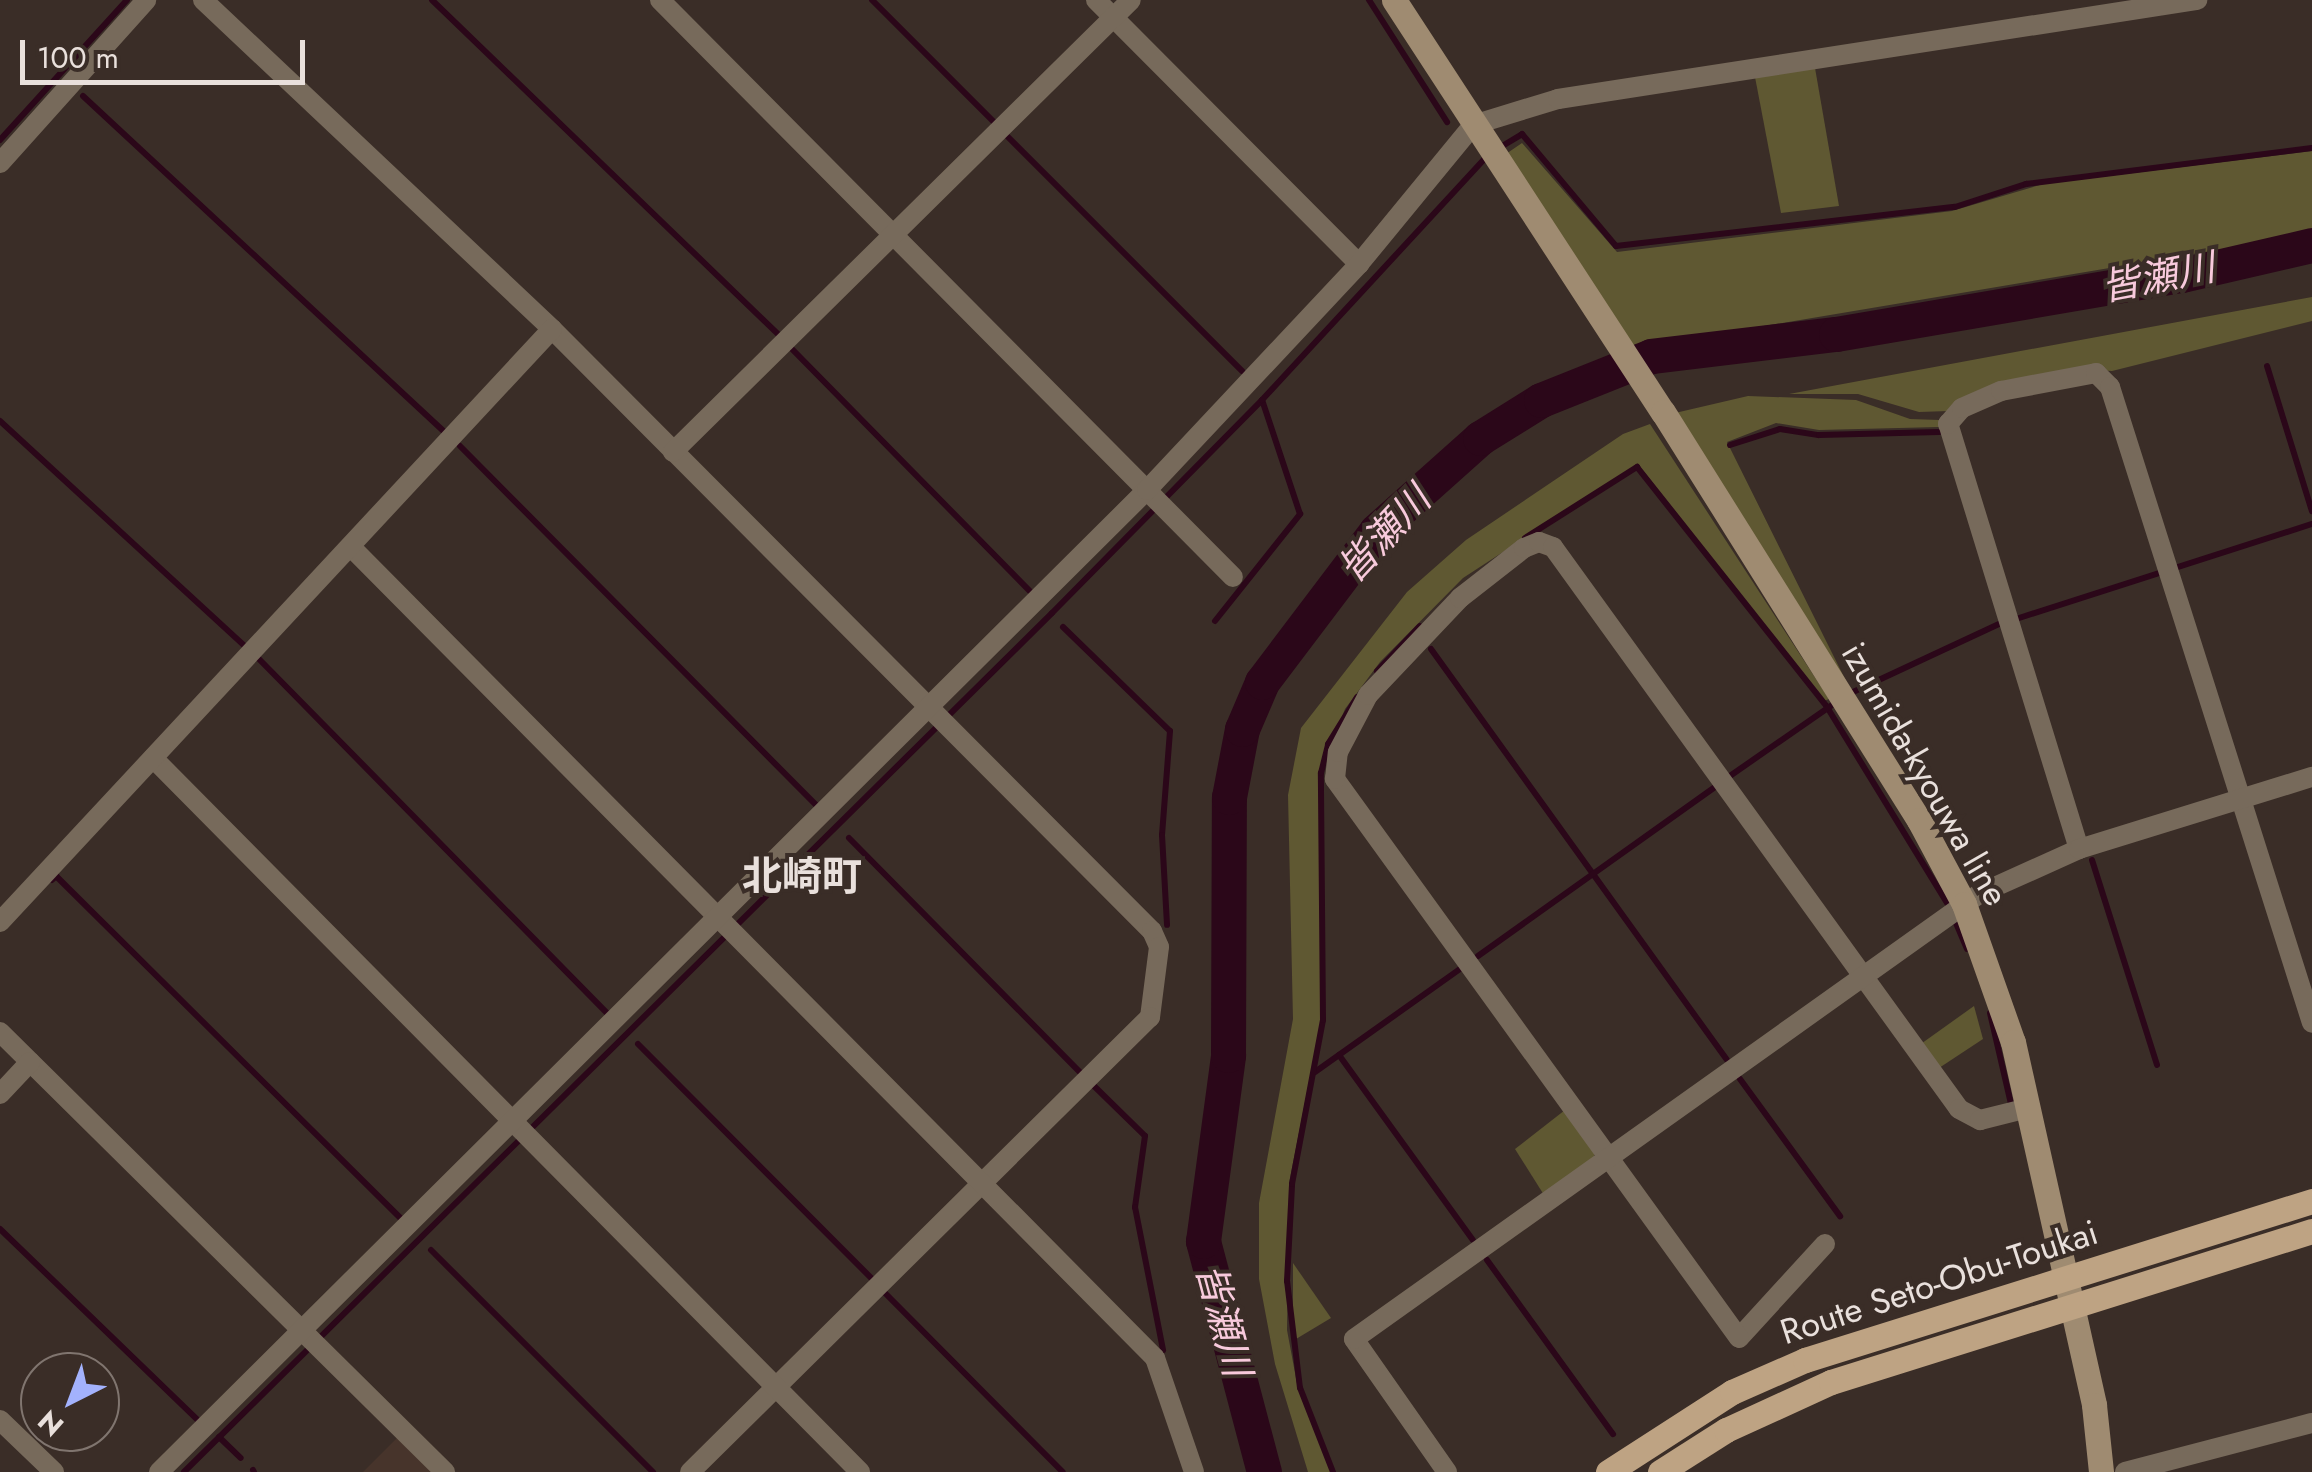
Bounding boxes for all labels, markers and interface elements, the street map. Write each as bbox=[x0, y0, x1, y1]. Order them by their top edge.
scale bar bbox=[25, 20, 310, 82]
text: 100 m bbox=[37, 36, 119, 79]
water label: 皆瀬川 bbox=[2098, 244, 2218, 310]
water label: 皆瀬川 bbox=[1328, 477, 1440, 591]
street label: izumida-kyouwa line bbox=[1833, 635, 2017, 913]
district label: 北崎町 bbox=[742, 852, 862, 900]
street label: Route Seto-Obu-Toukai bbox=[1775, 1211, 2103, 1353]
water label: 皆瀬川 bbox=[1187, 1259, 1261, 1381]
north arrow bbox=[20, 1352, 120, 1452]
text: N bbox=[29, 1401, 73, 1446]

